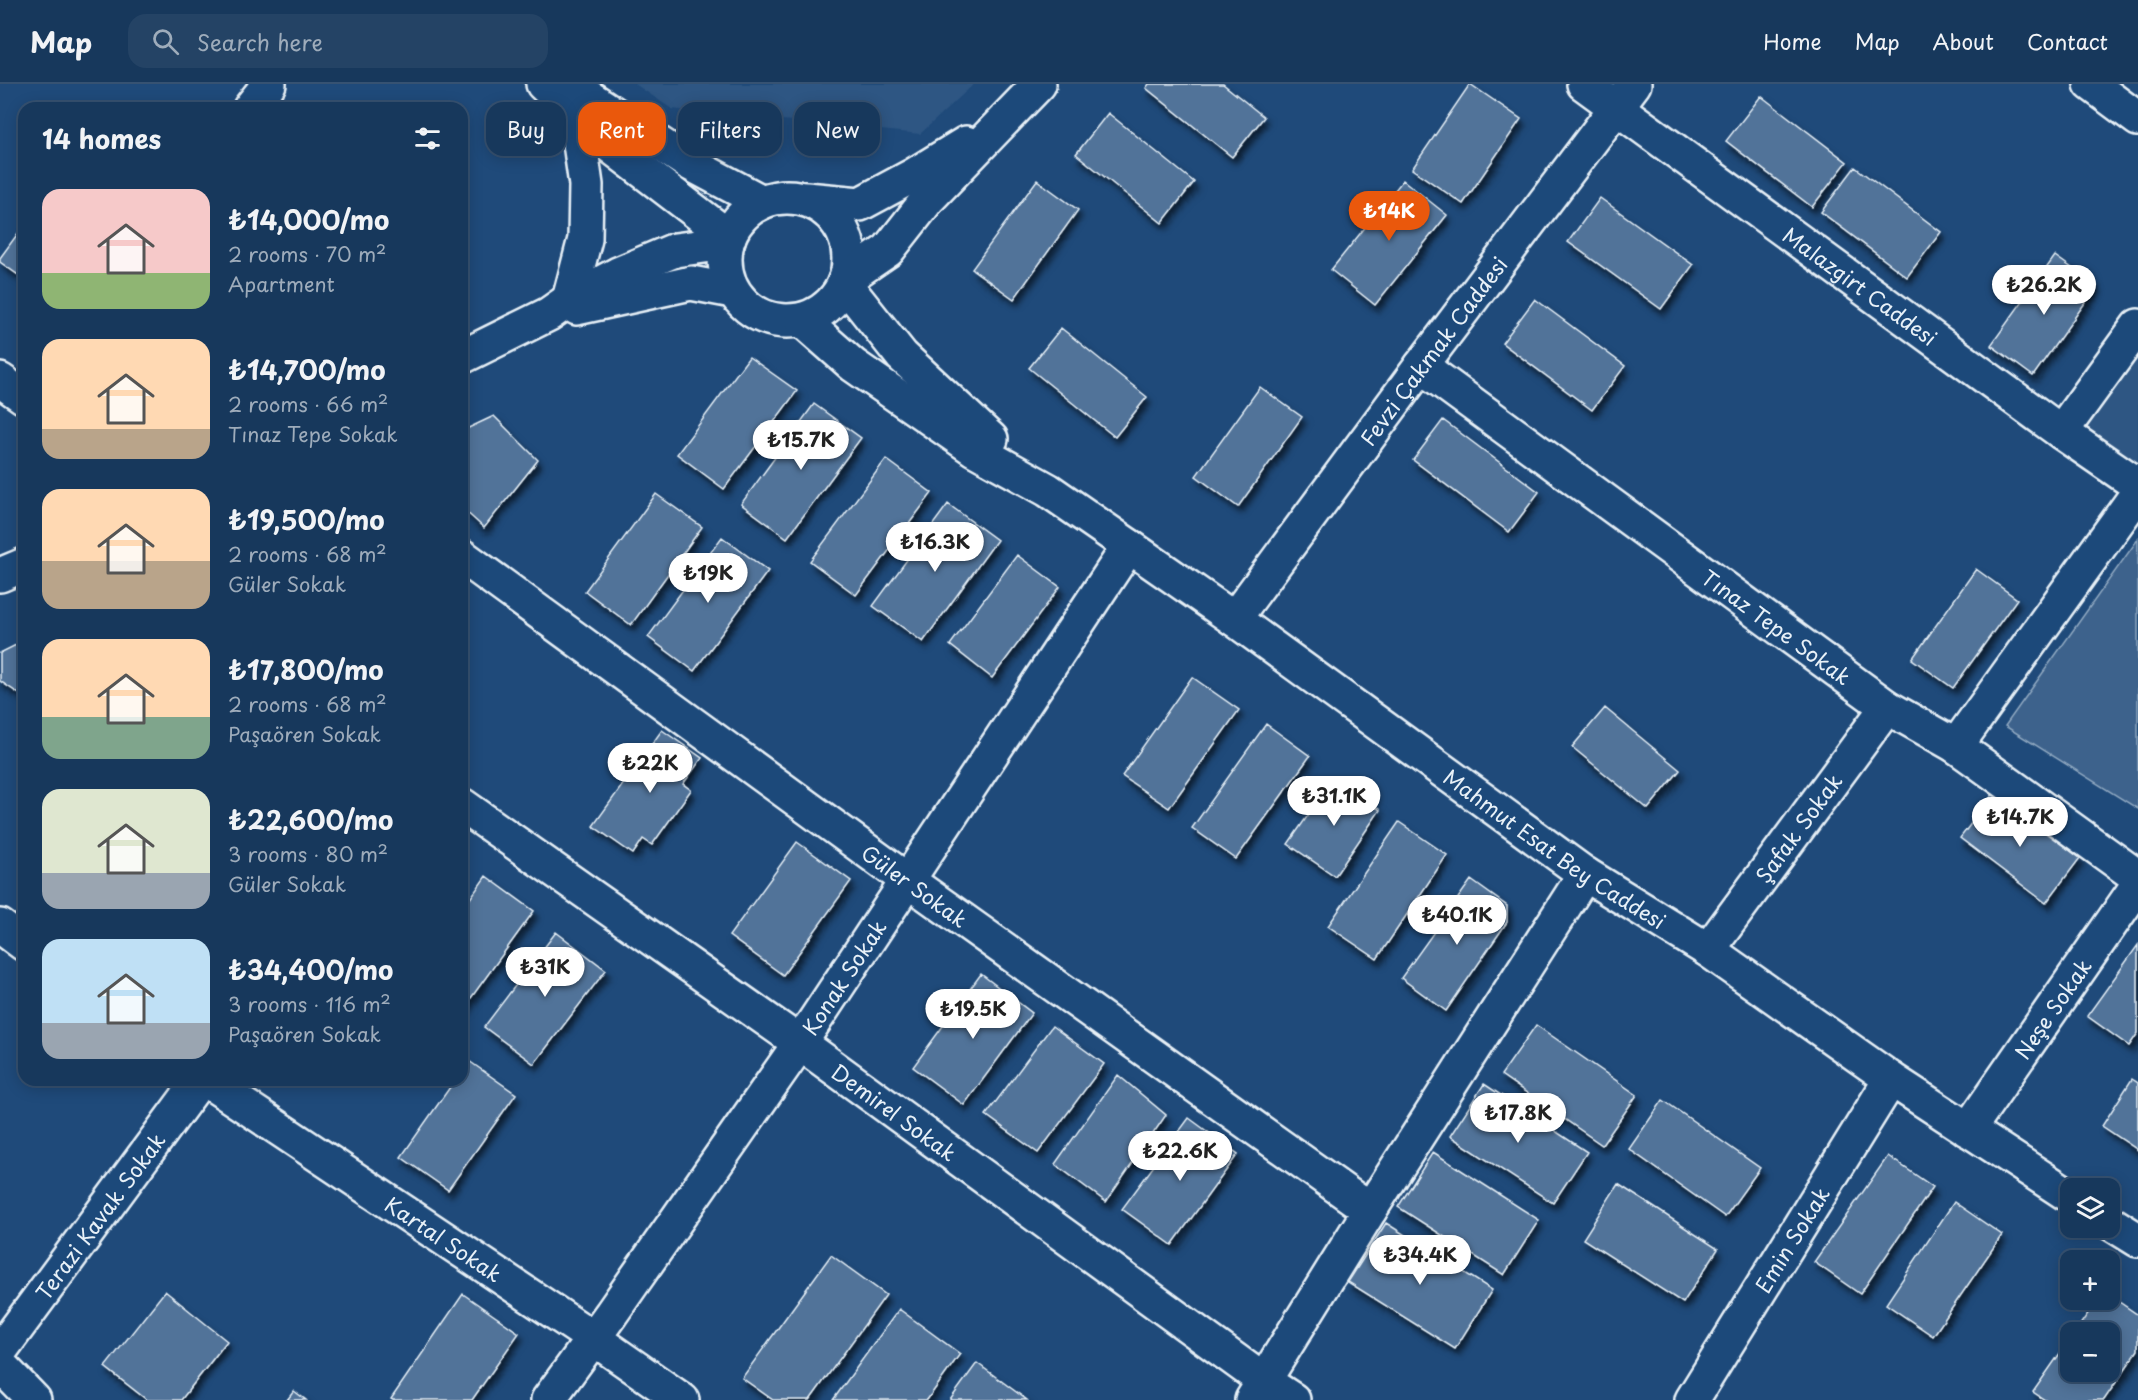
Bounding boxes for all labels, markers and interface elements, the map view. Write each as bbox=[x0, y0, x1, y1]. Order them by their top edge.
search box bbox=[128, 14, 548, 68]
text: Map bbox=[30, 20, 92, 63]
icon: search bbox=[149, 25, 182, 58]
text: Search here bbox=[197, 25, 323, 58]
text: Home bbox=[1763, 25, 1822, 57]
text: Map bbox=[1855, 25, 1900, 57]
text: About bbox=[1933, 25, 1994, 57]
text: Contact bbox=[2027, 25, 2108, 57]
chip: Buy bbox=[486, 102, 566, 156]
chip: Rent bbox=[578, 102, 666, 156]
chip: Filters bbox=[678, 102, 782, 156]
chip: New bbox=[794, 102, 880, 156]
text: 14 homes bbox=[42, 119, 161, 158]
icon: filters bbox=[411, 122, 444, 155]
pin: ₺14K bbox=[1353, 191, 1425, 242]
text: ₺14K bbox=[1363, 195, 1415, 225]
text: ₺14,000/mo bbox=[228, 200, 389, 239]
icon: home bbox=[90, 213, 162, 285]
street label: Malazgirt Caddesi bbox=[1777, 218, 1944, 353]
text: 2 rooms · 70 m² bbox=[228, 239, 386, 269]
street label: Fevzi Çakmak Caddesi bbox=[1352, 249, 1515, 452]
pin: ₺26.2K bbox=[1995, 265, 2093, 316]
text: Apartment bbox=[228, 269, 335, 299]
text: ₺26.2K bbox=[2006, 269, 2082, 299]
text: ₺14,700/mo bbox=[228, 350, 385, 389]
icon: home bbox=[90, 363, 162, 435]
text: 2 rooms · 66 m² bbox=[228, 389, 388, 419]
text: Tınaz Tepe Sokak bbox=[228, 419, 398, 449]
pin: ₺15.7K bbox=[752, 420, 850, 471]
text: ₺15.7K bbox=[767, 424, 835, 454]
text: ₺19,500/mo bbox=[228, 500, 384, 539]
icon: home bbox=[90, 513, 162, 585]
pin: ₺16.3K bbox=[886, 522, 984, 573]
text: ₺16.3K bbox=[900, 526, 970, 556]
text: 2 rooms · 68 m² bbox=[228, 539, 387, 569]
pin: ₺19K bbox=[672, 553, 744, 604]
text: ₺19K bbox=[683, 557, 733, 587]
street label: Tınaz Tepe Sokak bbox=[1695, 561, 1858, 692]
text: Güler Sokak bbox=[228, 569, 346, 599]
text: ₺17,800/mo bbox=[228, 650, 384, 689]
icon: home bbox=[90, 663, 162, 735]
text: 2 rooms · 68 m² bbox=[228, 689, 387, 719]
text: Paşaören Sokak bbox=[228, 719, 381, 749]
pin: ₺22K bbox=[614, 743, 686, 794]
text: ₺22K bbox=[622, 747, 678, 777]
street label: Mahmut Esat Bey Caddesi bbox=[1437, 761, 1672, 936]
street label: Şafak Sokak bbox=[1747, 766, 1849, 889]
pin: ₺31.1K bbox=[1285, 776, 1383, 827]
text: ₺31.1K bbox=[1301, 780, 1367, 810]
pin: ₺14.7K bbox=[1971, 797, 2069, 848]
text: ₺22,600/mo bbox=[228, 800, 393, 839]
text: ₺14.7K bbox=[1986, 801, 2054, 831]
icon: home bbox=[90, 813, 162, 885]
street label: Güler Sokak bbox=[855, 836, 975, 935]
text: 3 rooms · 80 m² bbox=[228, 839, 388, 869]
text: Güler Sokak bbox=[228, 869, 346, 899]
pin: ₺40.1K bbox=[1408, 895, 1506, 946]
text: ₺40.1K bbox=[1421, 899, 1493, 929]
street label: Konak Sokak bbox=[794, 913, 894, 1041]
pin: ₺31K bbox=[509, 947, 581, 998]
text: ₺34,400/mo bbox=[228, 950, 393, 989]
text: ₺31K bbox=[520, 951, 570, 981]
street label: Neşe Sokak bbox=[2006, 951, 2099, 1065]
icon: home bbox=[90, 963, 162, 1035]
text: 3 rooms · 116 m² bbox=[228, 989, 391, 1019]
pin: ₺19.5K bbox=[924, 989, 1022, 1040]
text: ₺19.5K bbox=[939, 993, 1007, 1023]
text: Paşaören Sokak bbox=[228, 1019, 381, 1049]
street label: Demirel Sokak bbox=[825, 1055, 964, 1168]
pin: ₺17.8K bbox=[1469, 1093, 1567, 1144]
text: ₺17.8K bbox=[1484, 1097, 1552, 1127]
street label: Terazi Kavak Sokak bbox=[27, 1126, 172, 1306]
pin: ₺22.6K bbox=[1131, 1131, 1229, 1182]
text: ₺22.6K bbox=[1142, 1135, 1218, 1165]
map controls bbox=[2060, 1178, 2120, 1382]
button: layers bbox=[2060, 1178, 2120, 1238]
street label: Emin Sokak bbox=[1746, 1180, 1837, 1299]
street label: Kartal Sokak bbox=[379, 1188, 509, 1289]
pin: ₺34.4K bbox=[1371, 1235, 1469, 1286]
text: ₺34.4K bbox=[1383, 1239, 1457, 1269]
button: + bbox=[2060, 1250, 2120, 1310]
button: − bbox=[2060, 1322, 2120, 1382]

